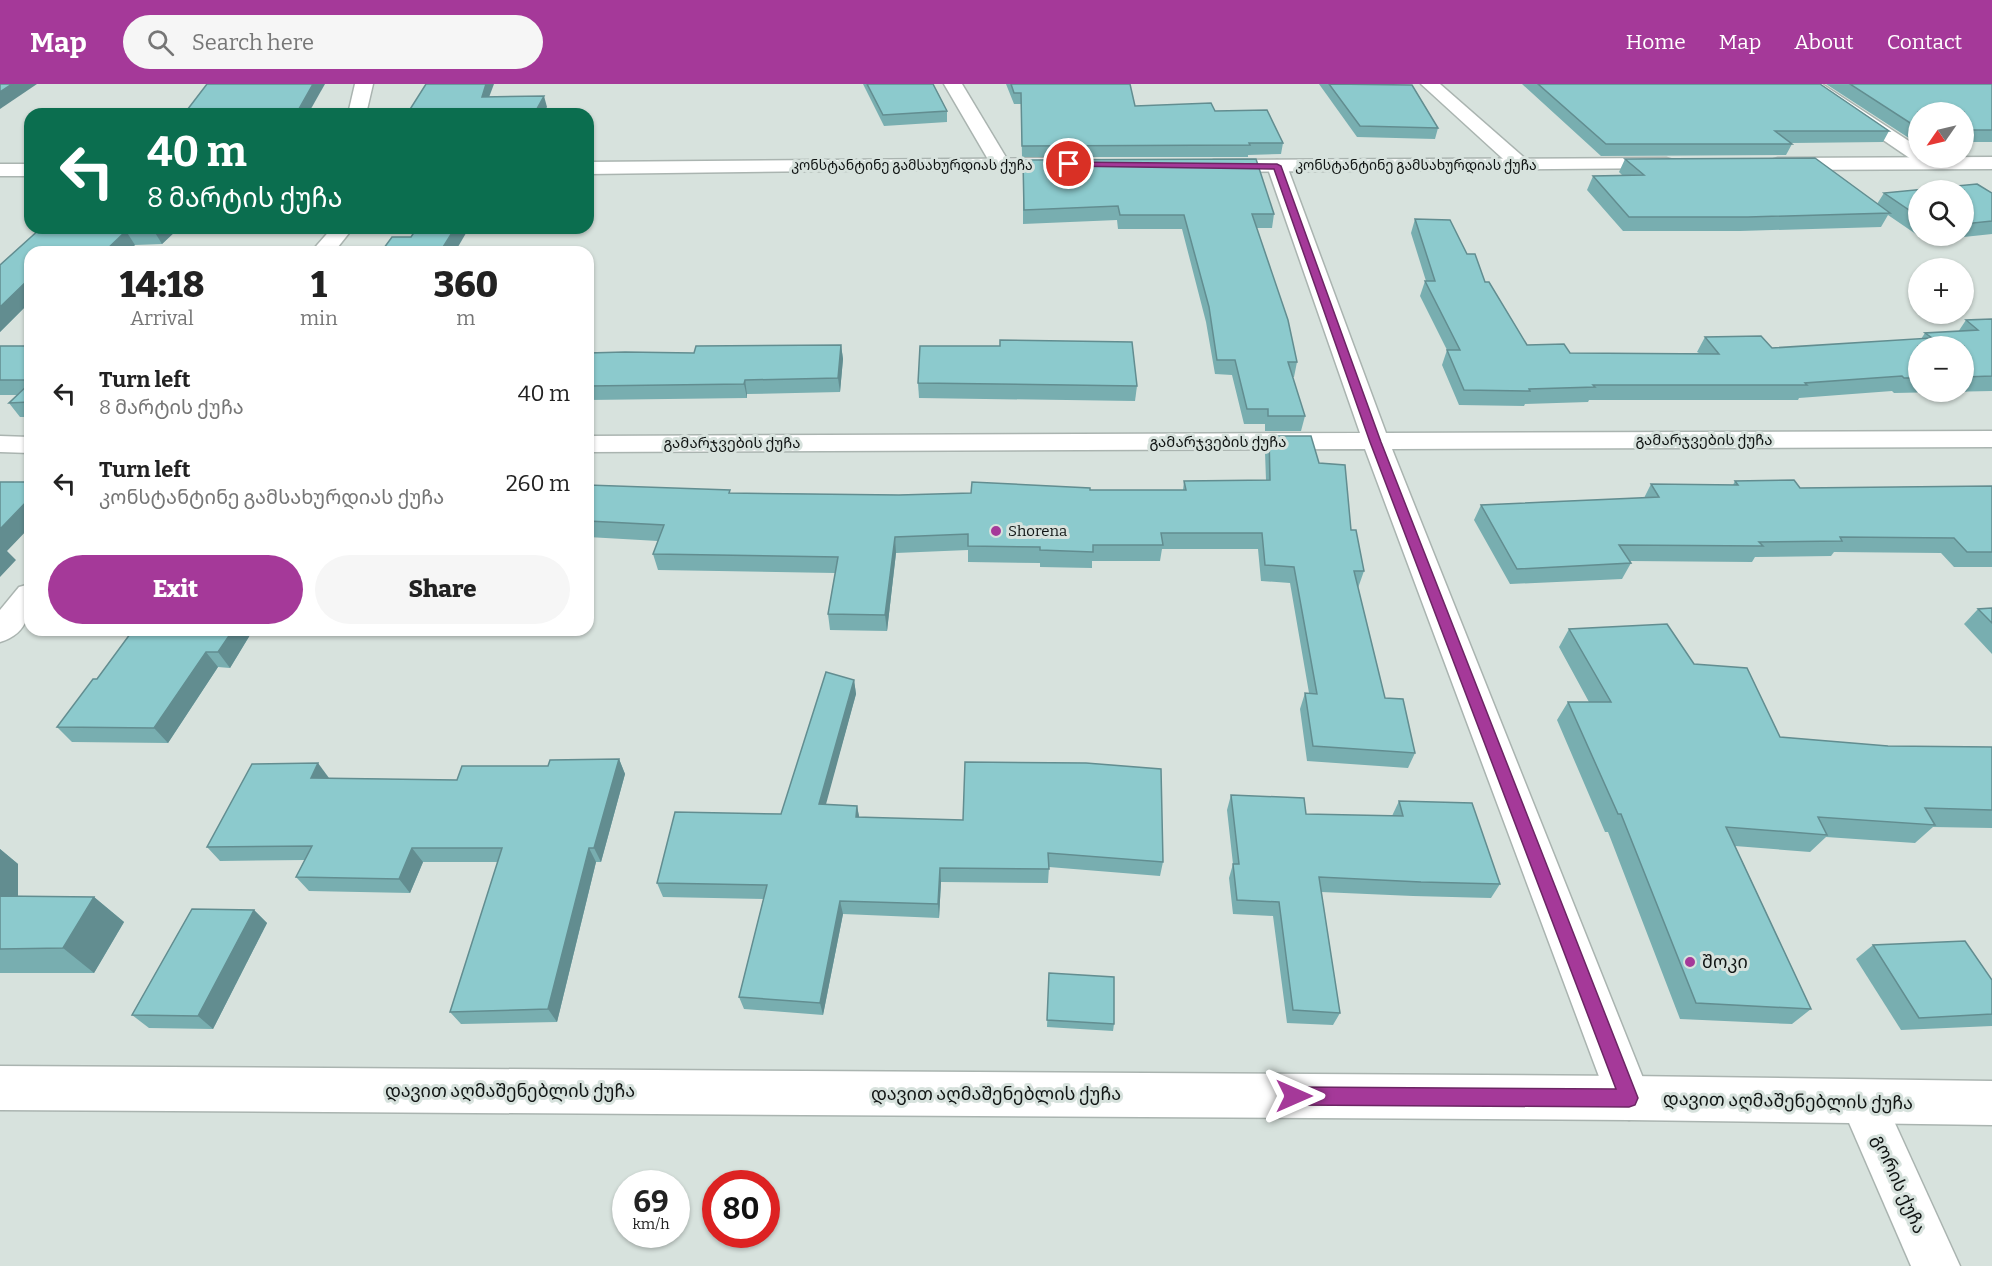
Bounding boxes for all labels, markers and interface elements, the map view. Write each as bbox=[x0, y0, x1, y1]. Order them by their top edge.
search box bbox=[123, 15, 543, 69]
text: Map bbox=[30, 26, 87, 59]
icon: search bbox=[144, 26, 177, 59]
text: Search here bbox=[192, 29, 314, 56]
text: Home bbox=[1626, 29, 1686, 55]
text: Map bbox=[1719, 29, 1761, 55]
text: About bbox=[1794, 29, 1854, 55]
text: Contact bbox=[1887, 29, 1962, 55]
north arrow bbox=[1908, 102, 1974, 168]
map controls bbox=[1908, 102, 1974, 402]
text: 40 m bbox=[147, 127, 247, 177]
icon: left bbox=[48, 132, 126, 210]
pin bbox=[1043, 138, 1094, 189]
icon: arrive bbox=[1052, 147, 1085, 180]
street label: კონსტანტინე გამსახურდიას ქუჩა bbox=[791, 157, 1033, 174]
street label: კონსტანტინე გამსახურდიას ქუჩა bbox=[1295, 157, 1537, 174]
button: search bbox=[1908, 180, 1974, 246]
text: 8 მარტის ქუჩა bbox=[147, 182, 342, 214]
button: + bbox=[1908, 258, 1974, 324]
text: 14:18 bbox=[120, 263, 204, 307]
text: 1 bbox=[311, 263, 327, 307]
text: 360 bbox=[433, 263, 498, 307]
text: Arrival bbox=[130, 306, 194, 330]
text: min bbox=[300, 306, 338, 330]
text: m bbox=[456, 306, 475, 330]
button: − bbox=[1908, 336, 1974, 402]
text: Turn left bbox=[99, 366, 191, 393]
icon: left bbox=[48, 377, 81, 410]
text: 40 m bbox=[518, 380, 570, 407]
text: 8 მარტის ქუჩა bbox=[99, 395, 244, 419]
street label: გამარჯვების ქუჩა bbox=[1635, 431, 1773, 449]
street label: გამარჯვების ქუჩა bbox=[1149, 433, 1287, 451]
street label: გამარჯვების ქუჩა bbox=[663, 434, 801, 452]
text: Turn left bbox=[99, 456, 191, 483]
icon: left bbox=[48, 467, 81, 500]
text: 260 m bbox=[506, 470, 570, 497]
text: კონსტანტინე გამსახურდიას ქუჩა bbox=[99, 485, 444, 509]
place label: Shorena bbox=[1008, 522, 1067, 540]
marker: Shorena bbox=[989, 524, 1003, 538]
button: Exit bbox=[48, 555, 303, 624]
button: Share bbox=[315, 555, 570, 624]
place label: შოკი bbox=[1702, 951, 1748, 973]
marker: შოკი bbox=[1683, 955, 1697, 969]
position arrow bbox=[1262, 1064, 1326, 1128]
street label: დავით აღმაშენებლის ქუჩა bbox=[385, 1080, 635, 1102]
street label: დავით აღმაშენებლის ქუჩა bbox=[871, 1083, 1121, 1105]
street label: დავით აღმაშენებლის ქუჩა bbox=[1663, 1088, 1913, 1114]
street label: გორის ქუჩა bbox=[1867, 1131, 1931, 1237]
speed limit sign: 80 bbox=[702, 1170, 780, 1248]
text: 69 bbox=[633, 1184, 669, 1220]
text: km/h bbox=[632, 1215, 670, 1233]

